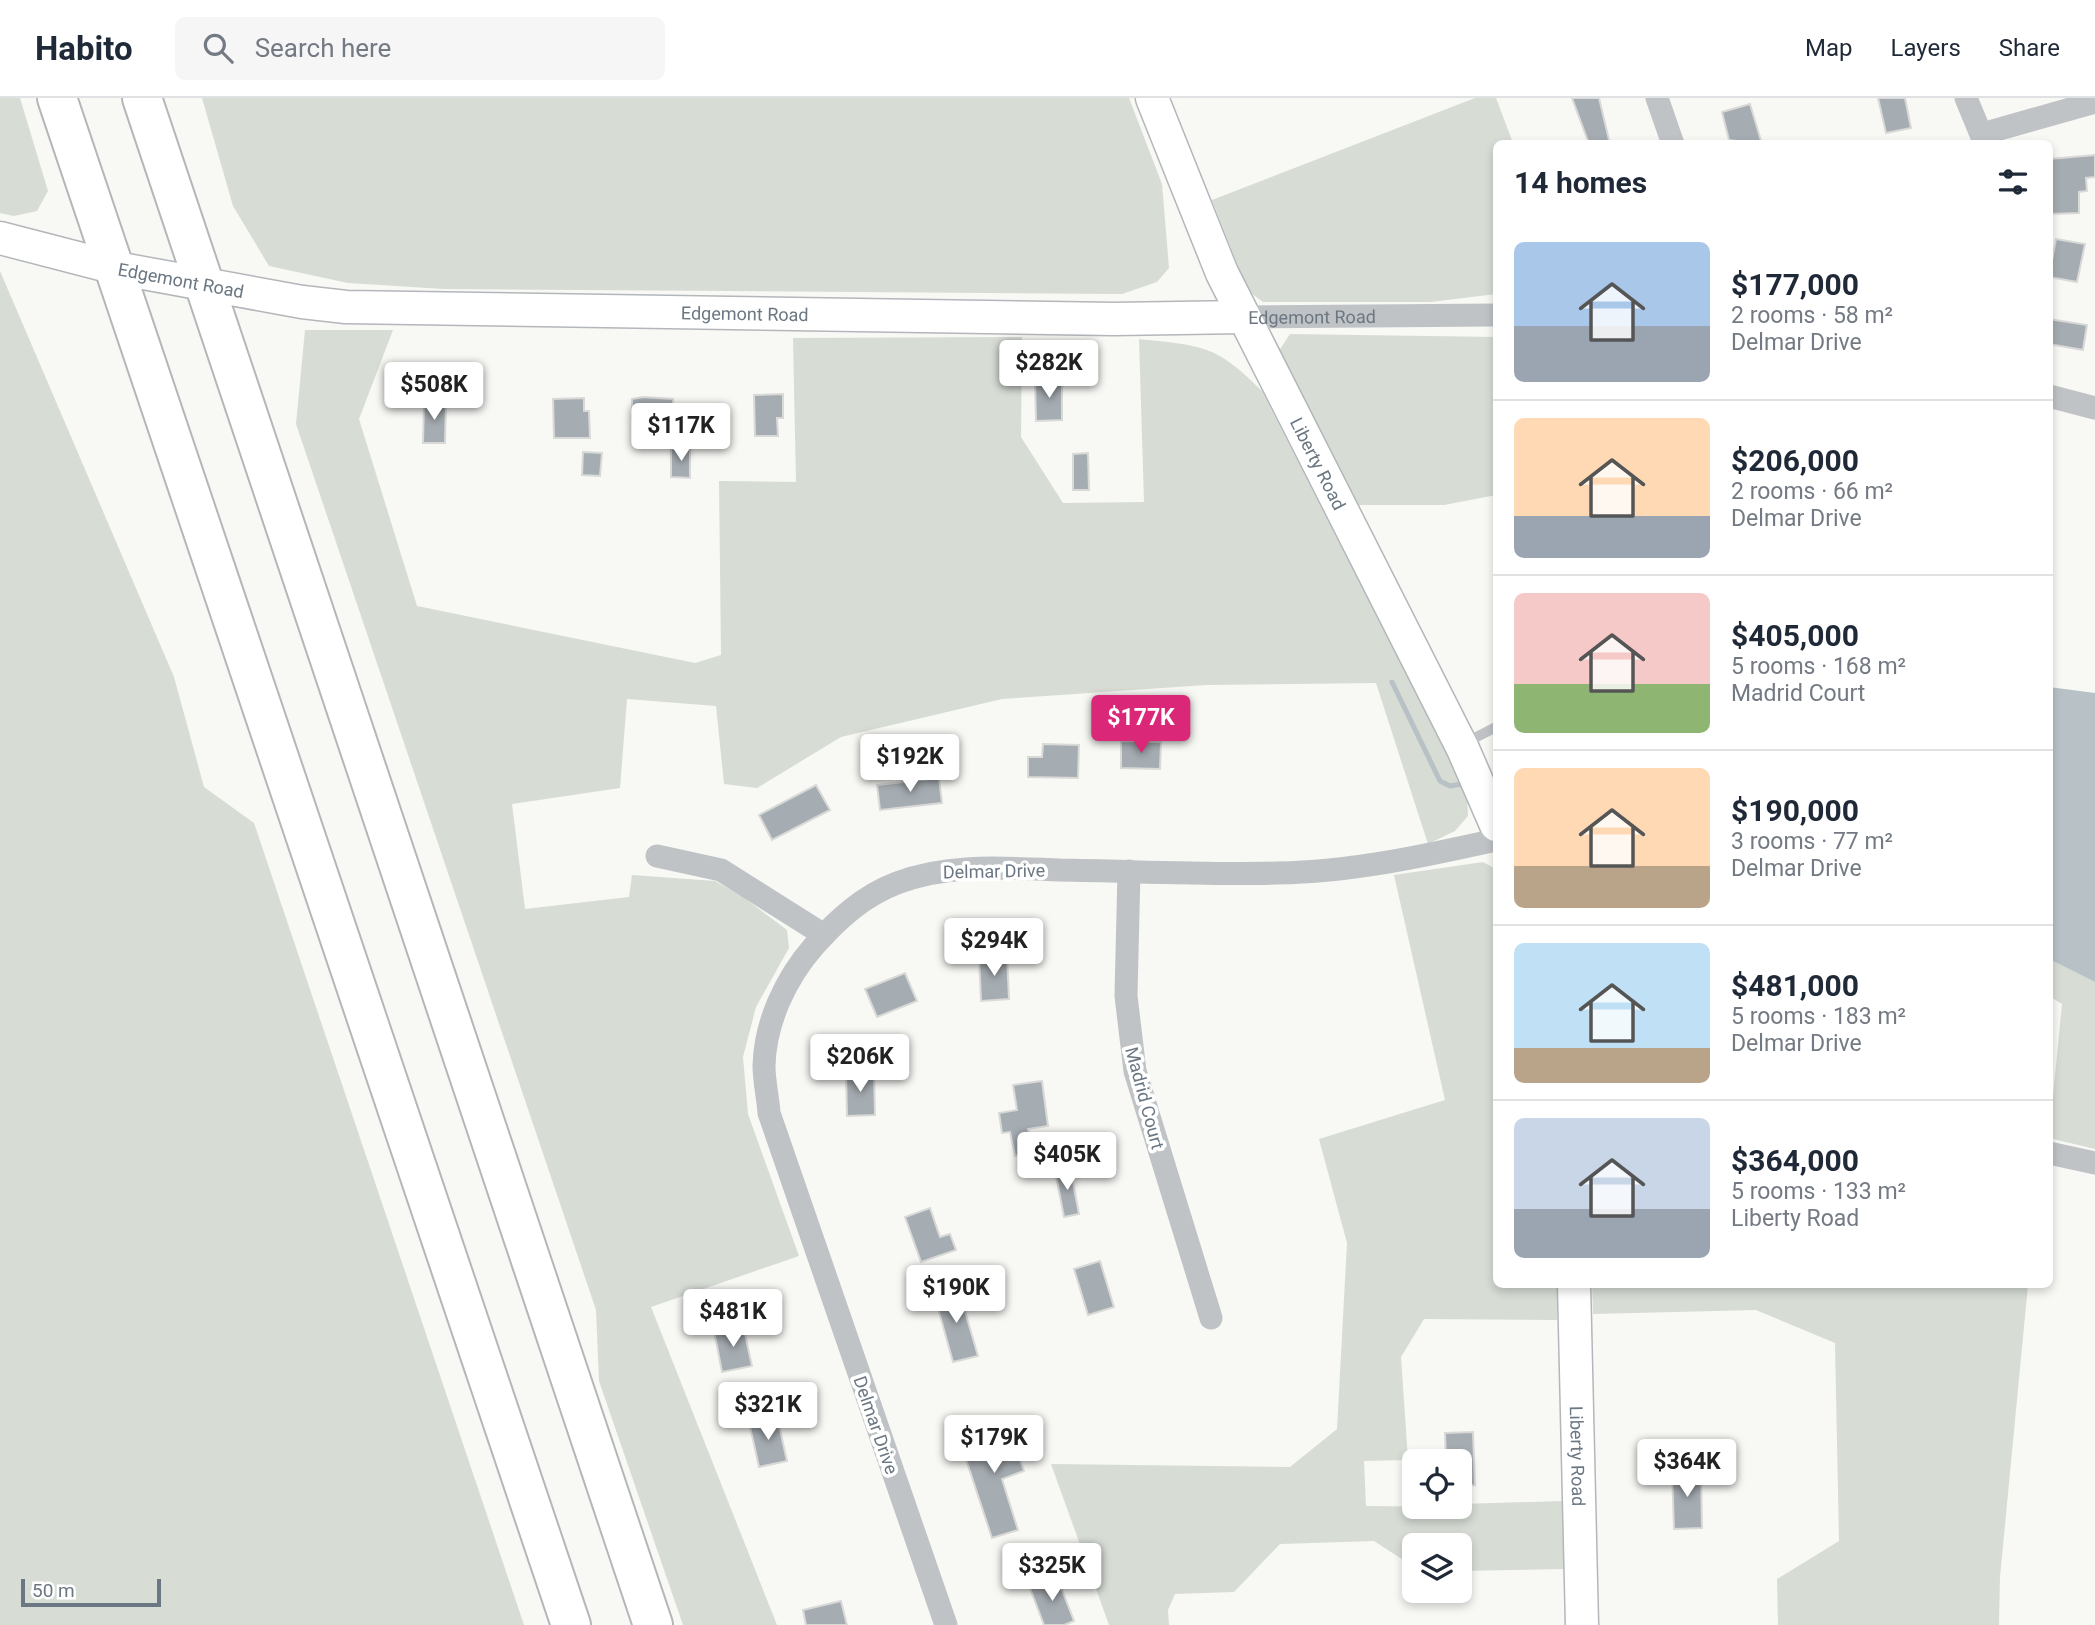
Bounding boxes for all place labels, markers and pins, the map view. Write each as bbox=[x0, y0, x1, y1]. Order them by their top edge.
pin: $282K bbox=[1000, 341, 1098, 400]
pin: $508K bbox=[385, 362, 483, 422]
pin: $117K bbox=[632, 404, 730, 463]
pin: $177K bbox=[1092, 696, 1190, 755]
pin: $192K bbox=[861, 734, 959, 794]
pin: $294K bbox=[945, 918, 1043, 978]
pin: $206K bbox=[811, 1034, 909, 1094]
pin: $405K bbox=[1018, 1132, 1116, 1192]
pin: $190K bbox=[907, 1266, 1005, 1325]
pin: $481K bbox=[684, 1290, 782, 1349]
pin: $321K bbox=[719, 1382, 817, 1442]
pin: $179K bbox=[945, 1416, 1043, 1475]
pin: $364K bbox=[1638, 1440, 1736, 1499]
pin: $325K bbox=[1003, 1544, 1101, 1603]

